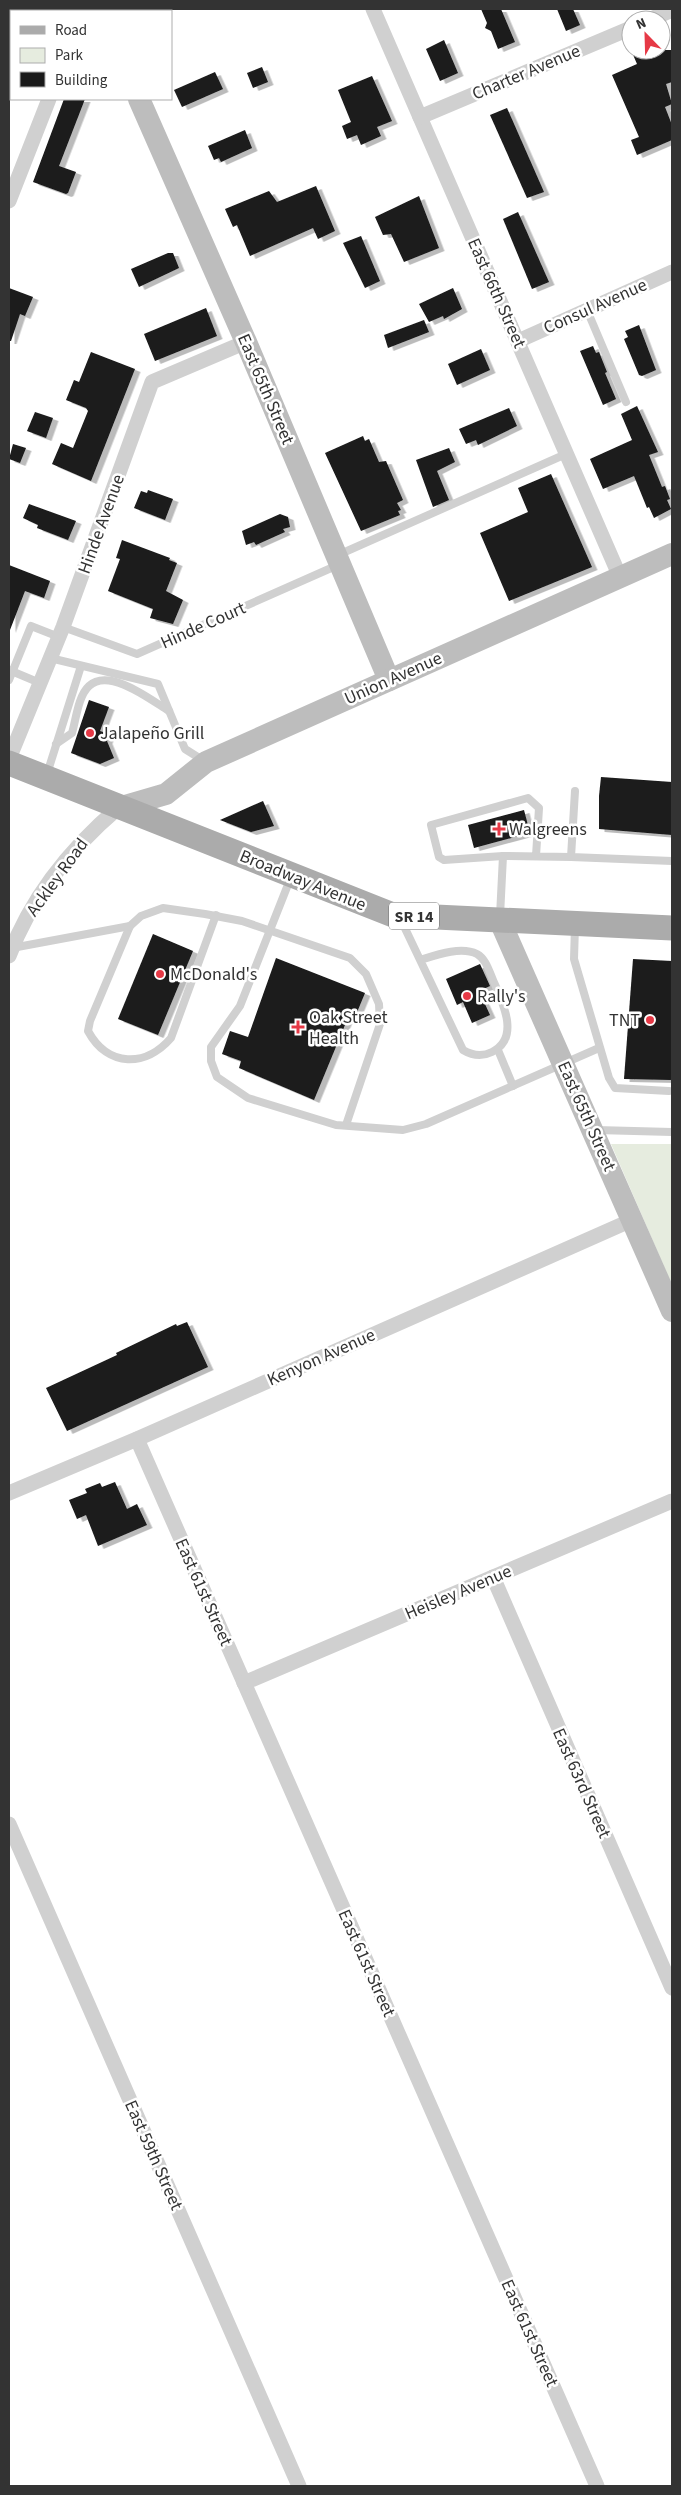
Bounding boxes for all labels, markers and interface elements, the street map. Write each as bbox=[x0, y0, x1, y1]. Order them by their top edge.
legend bbox=[10, 10, 172, 100]
north arrow bbox=[621, 10, 671, 60]
text: N bbox=[633, 13, 650, 35]
text: Road bbox=[55, 20, 87, 41]
street label: Charter Avenue bbox=[468, 38, 584, 107]
text: Park bbox=[55, 45, 84, 66]
text: Building bbox=[55, 70, 108, 91]
street label: East 66th Street bbox=[461, 234, 532, 352]
street label: Consul Avenue bbox=[539, 272, 651, 340]
street label: East 65th Street bbox=[231, 330, 300, 448]
street label: Hinde Avenue bbox=[72, 471, 131, 577]
street label: Hinde Court bbox=[157, 596, 250, 655]
street label: Union Avenue bbox=[340, 646, 446, 711]
place label: Jalapeño Grill bbox=[100, 721, 204, 746]
marker: Jalapeño Grill bbox=[84, 727, 96, 739]
place label: Walgreens bbox=[509, 817, 587, 842]
marker: Walgreens bbox=[493, 823, 505, 835]
street label: Ackley Road bbox=[21, 833, 94, 922]
street label: Broadway Avenue bbox=[236, 844, 370, 917]
road number: SR 14 bbox=[389, 902, 439, 929]
place label: McDonald's bbox=[170, 962, 257, 987]
marker: McDonald's bbox=[154, 968, 166, 980]
place label: Rally's bbox=[477, 984, 526, 1009]
marker: Rally's bbox=[461, 990, 473, 1002]
place label: Oak Street Health bbox=[309, 1005, 388, 1051]
place label: TNT bbox=[609, 1008, 640, 1033]
marker: TNT bbox=[644, 1014, 656, 1026]
marker: Oak Street Health bbox=[291, 1020, 305, 1034]
street label: East 65th Street bbox=[551, 1057, 622, 1175]
street label: Kenyon Avenue bbox=[263, 1322, 379, 1392]
street label: East 61st Street bbox=[169, 1534, 238, 1650]
street label: Heisley Avenue bbox=[401, 1559, 515, 1626]
street label: East 63rd Street bbox=[546, 1724, 617, 1842]
street label: East 61st Street bbox=[332, 1905, 401, 2021]
street label: East 59th Street bbox=[118, 2096, 189, 2214]
street label: East 61st Street bbox=[495, 2275, 564, 2391]

